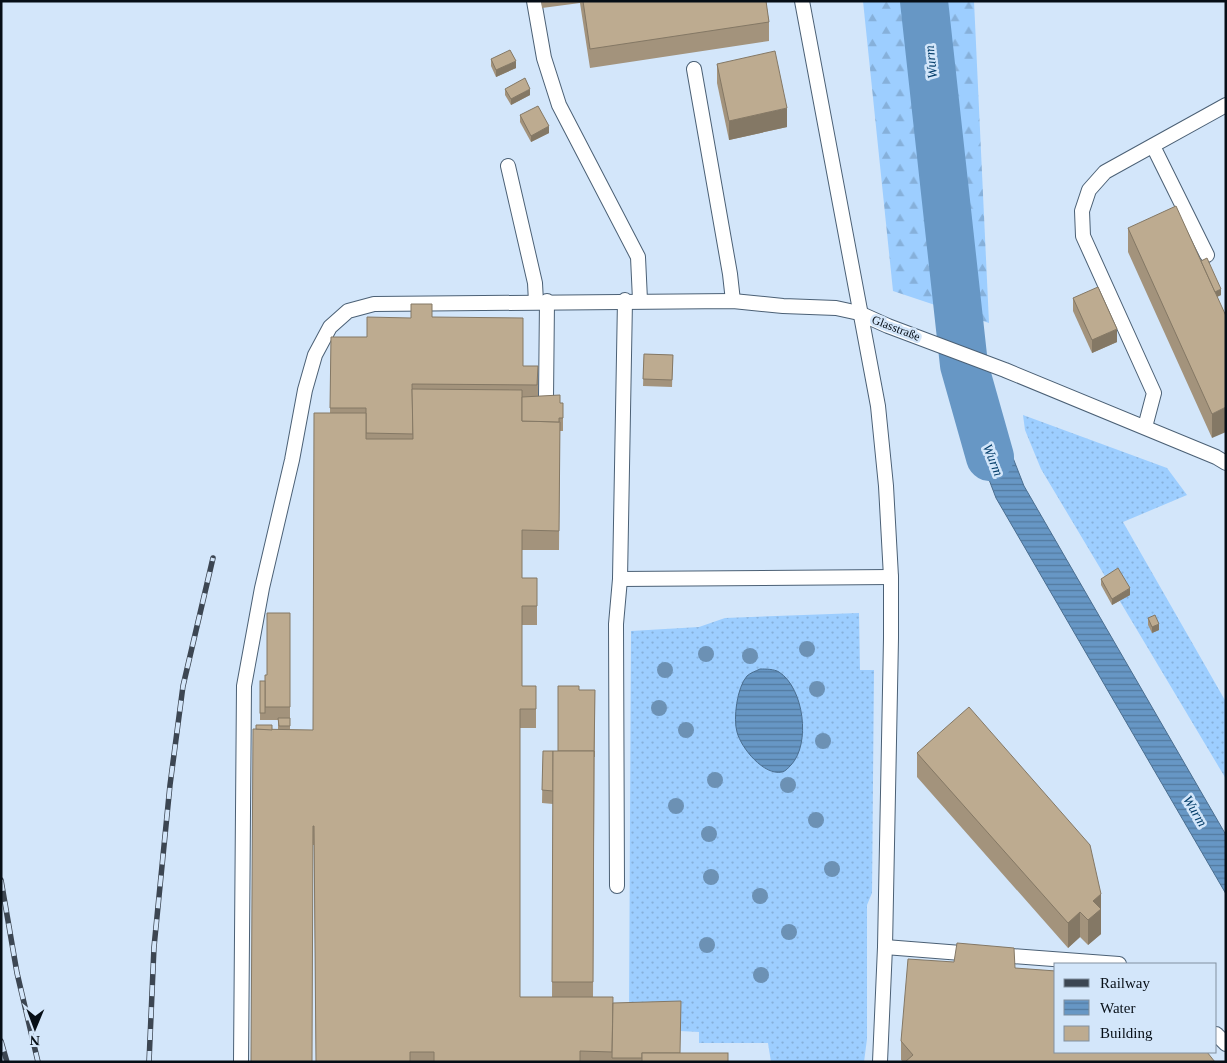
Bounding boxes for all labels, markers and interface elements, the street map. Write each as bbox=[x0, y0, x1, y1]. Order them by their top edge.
water label: Wurm bbox=[922, 45, 940, 79]
street label: Glasstraße bbox=[870, 312, 922, 344]
water label: Wurm bbox=[980, 442, 1006, 478]
water label: Wurm bbox=[1180, 793, 1210, 829]
legend bbox=[1054, 963, 1217, 1053]
text: Railway bbox=[1100, 975, 1150, 991]
text: Water bbox=[1100, 1000, 1135, 1016]
north arrow bbox=[10, 1003, 60, 1053]
text: Building bbox=[1100, 1025, 1153, 1041]
text: N bbox=[30, 1033, 40, 1048]

